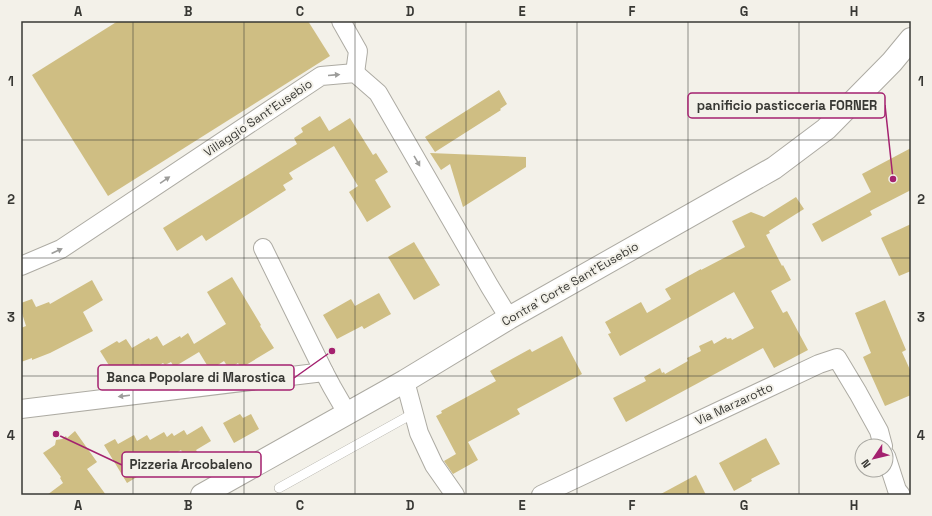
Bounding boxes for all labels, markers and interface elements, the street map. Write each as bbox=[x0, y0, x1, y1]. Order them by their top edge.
text: A bbox=[74, 3, 83, 20]
text: B bbox=[184, 3, 193, 20]
text: C bbox=[296, 3, 304, 20]
text: D bbox=[406, 3, 415, 20]
text: E bbox=[518, 3, 526, 20]
text: F bbox=[629, 3, 636, 20]
text: G bbox=[740, 3, 748, 20]
text: H bbox=[850, 3, 858, 20]
one-way arrow bbox=[328, 71, 340, 78]
text: 1 bbox=[8, 73, 14, 90]
text: 1 bbox=[918, 73, 924, 90]
street label: Villaggio Sant'Eusebio bbox=[201, 76, 315, 160]
callout: panificio pasticceria FORNER bbox=[688, 93, 885, 118]
text: panificio pasticceria FORNER bbox=[697, 97, 877, 114]
one-way arrow bbox=[414, 155, 421, 167]
one-way arrow bbox=[160, 176, 171, 184]
text: 2 bbox=[7, 191, 15, 208]
text: 2 bbox=[917, 191, 925, 208]
street label: Contra' Corte Sant'Eusebio bbox=[499, 238, 641, 330]
one-way arrow bbox=[51, 248, 62, 254]
text: 3 bbox=[7, 309, 15, 326]
text: 3 bbox=[917, 309, 925, 326]
callout: Banca Popolare di Marostica bbox=[98, 365, 294, 390]
text: Banca Popolare di Marostica bbox=[106, 369, 286, 386]
street label: Via Marzarotto bbox=[693, 379, 775, 429]
one-way arrow bbox=[118, 393, 130, 399]
text: 4 bbox=[7, 427, 15, 444]
text: 4 bbox=[917, 427, 925, 444]
north arrow bbox=[854, 438, 894, 478]
callout: Pizzeria Arcobaleno bbox=[122, 452, 261, 477]
text: Pizzeria Arcobaleno bbox=[130, 456, 252, 473]
text: N bbox=[858, 457, 874, 471]
text: A bbox=[74, 497, 83, 514]
text: B bbox=[184, 497, 193, 514]
text: C bbox=[296, 497, 304, 514]
text: D bbox=[406, 497, 415, 514]
text: E bbox=[518, 497, 526, 514]
text: F bbox=[629, 497, 636, 514]
text: G bbox=[740, 497, 748, 514]
text: H bbox=[850, 497, 858, 514]

